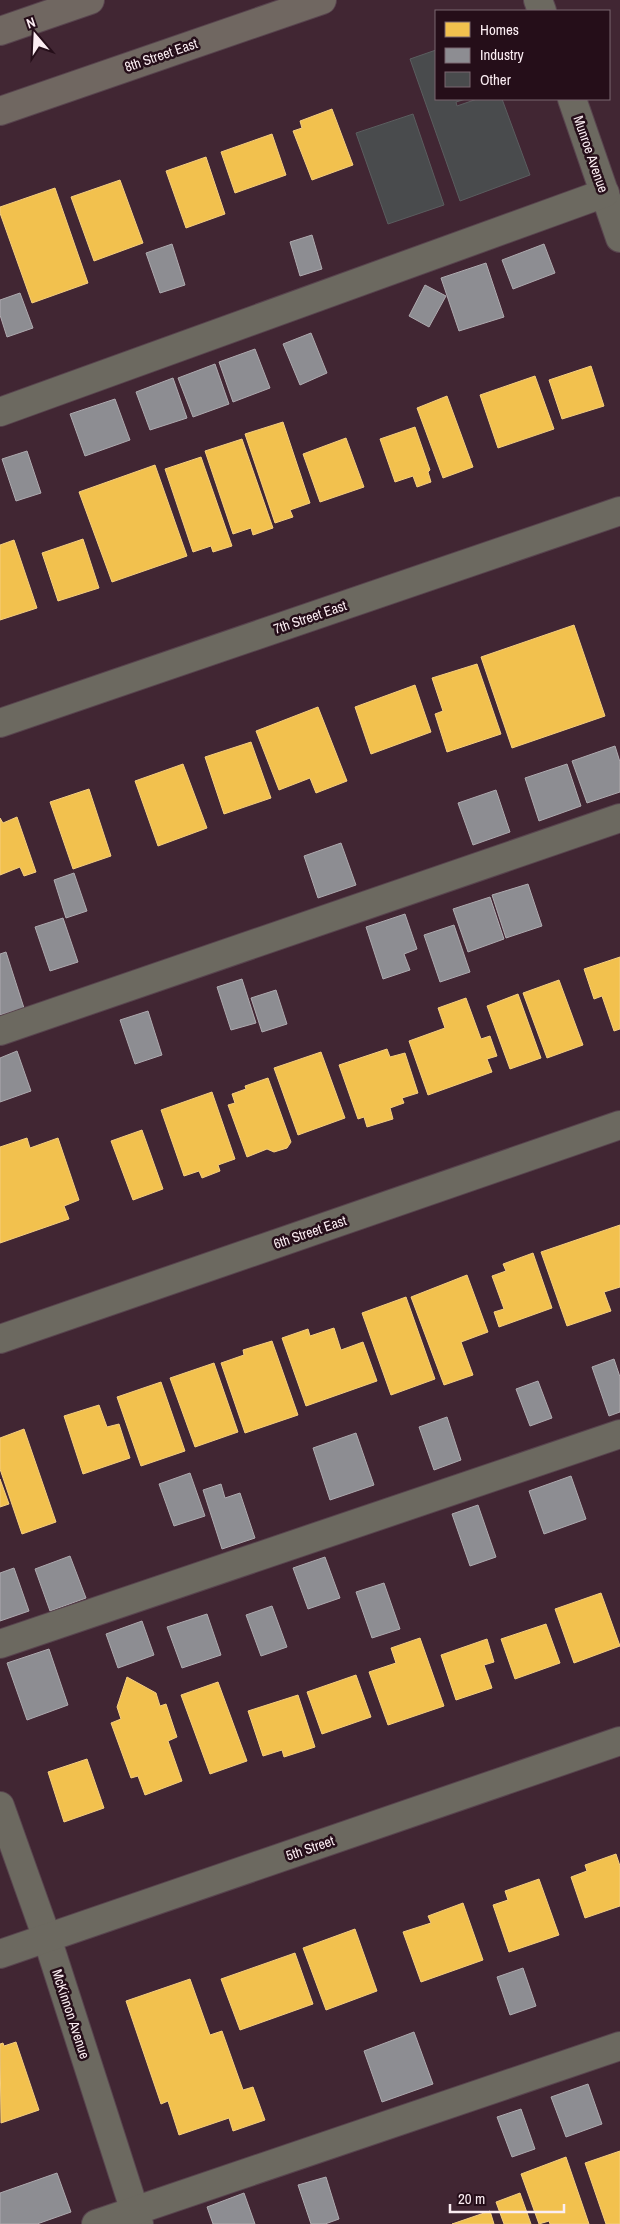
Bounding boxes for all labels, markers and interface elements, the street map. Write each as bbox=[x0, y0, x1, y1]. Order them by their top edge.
north arrow bbox=[10, 10, 60, 60]
legend bbox=[435, 10, 610, 100]
text: N bbox=[24, 13, 38, 33]
text: Homes bbox=[480, 19, 519, 40]
street label: 8th Street East bbox=[122, 34, 200, 76]
text: Industry bbox=[480, 44, 525, 65]
text: Other bbox=[480, 69, 511, 90]
street label: Munroe Avenue bbox=[569, 113, 613, 195]
street label: 7th Street East bbox=[271, 596, 349, 638]
street label: 6th Street East bbox=[271, 1211, 349, 1253]
street label: 5th Street bbox=[284, 1831, 336, 1865]
street label: McKinnon Avenue bbox=[48, 1967, 94, 2061]
scale bar bbox=[450, 2182, 564, 2214]
text: 20 m bbox=[458, 2188, 485, 2209]

